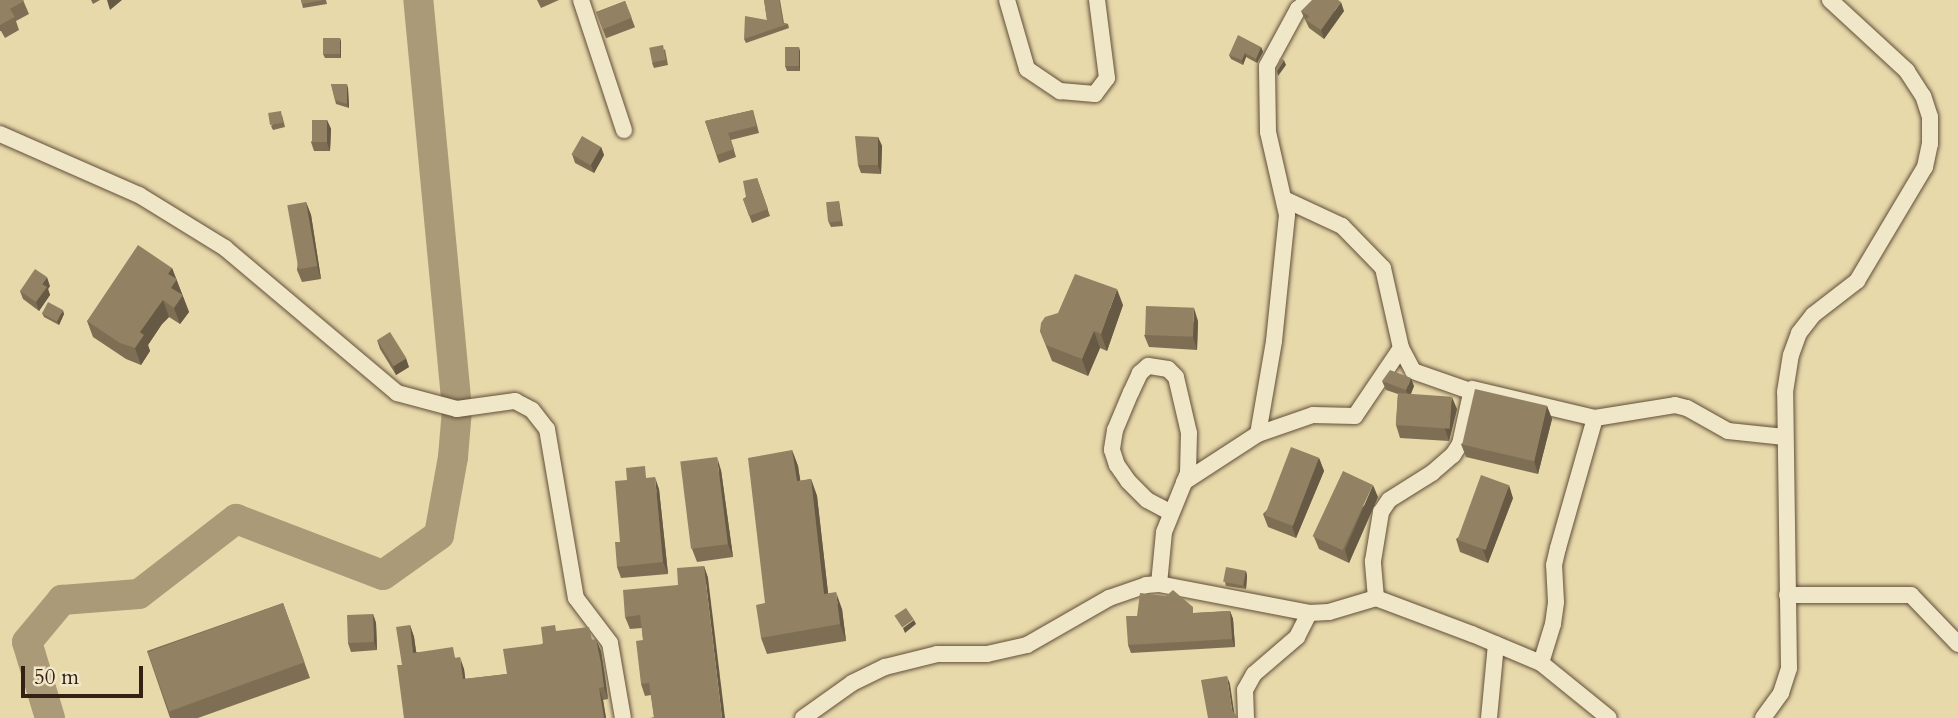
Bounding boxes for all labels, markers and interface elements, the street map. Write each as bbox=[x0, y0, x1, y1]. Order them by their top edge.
scale bar bbox=[24, 652, 147, 696]
text: 50 m bbox=[34, 663, 79, 692]

